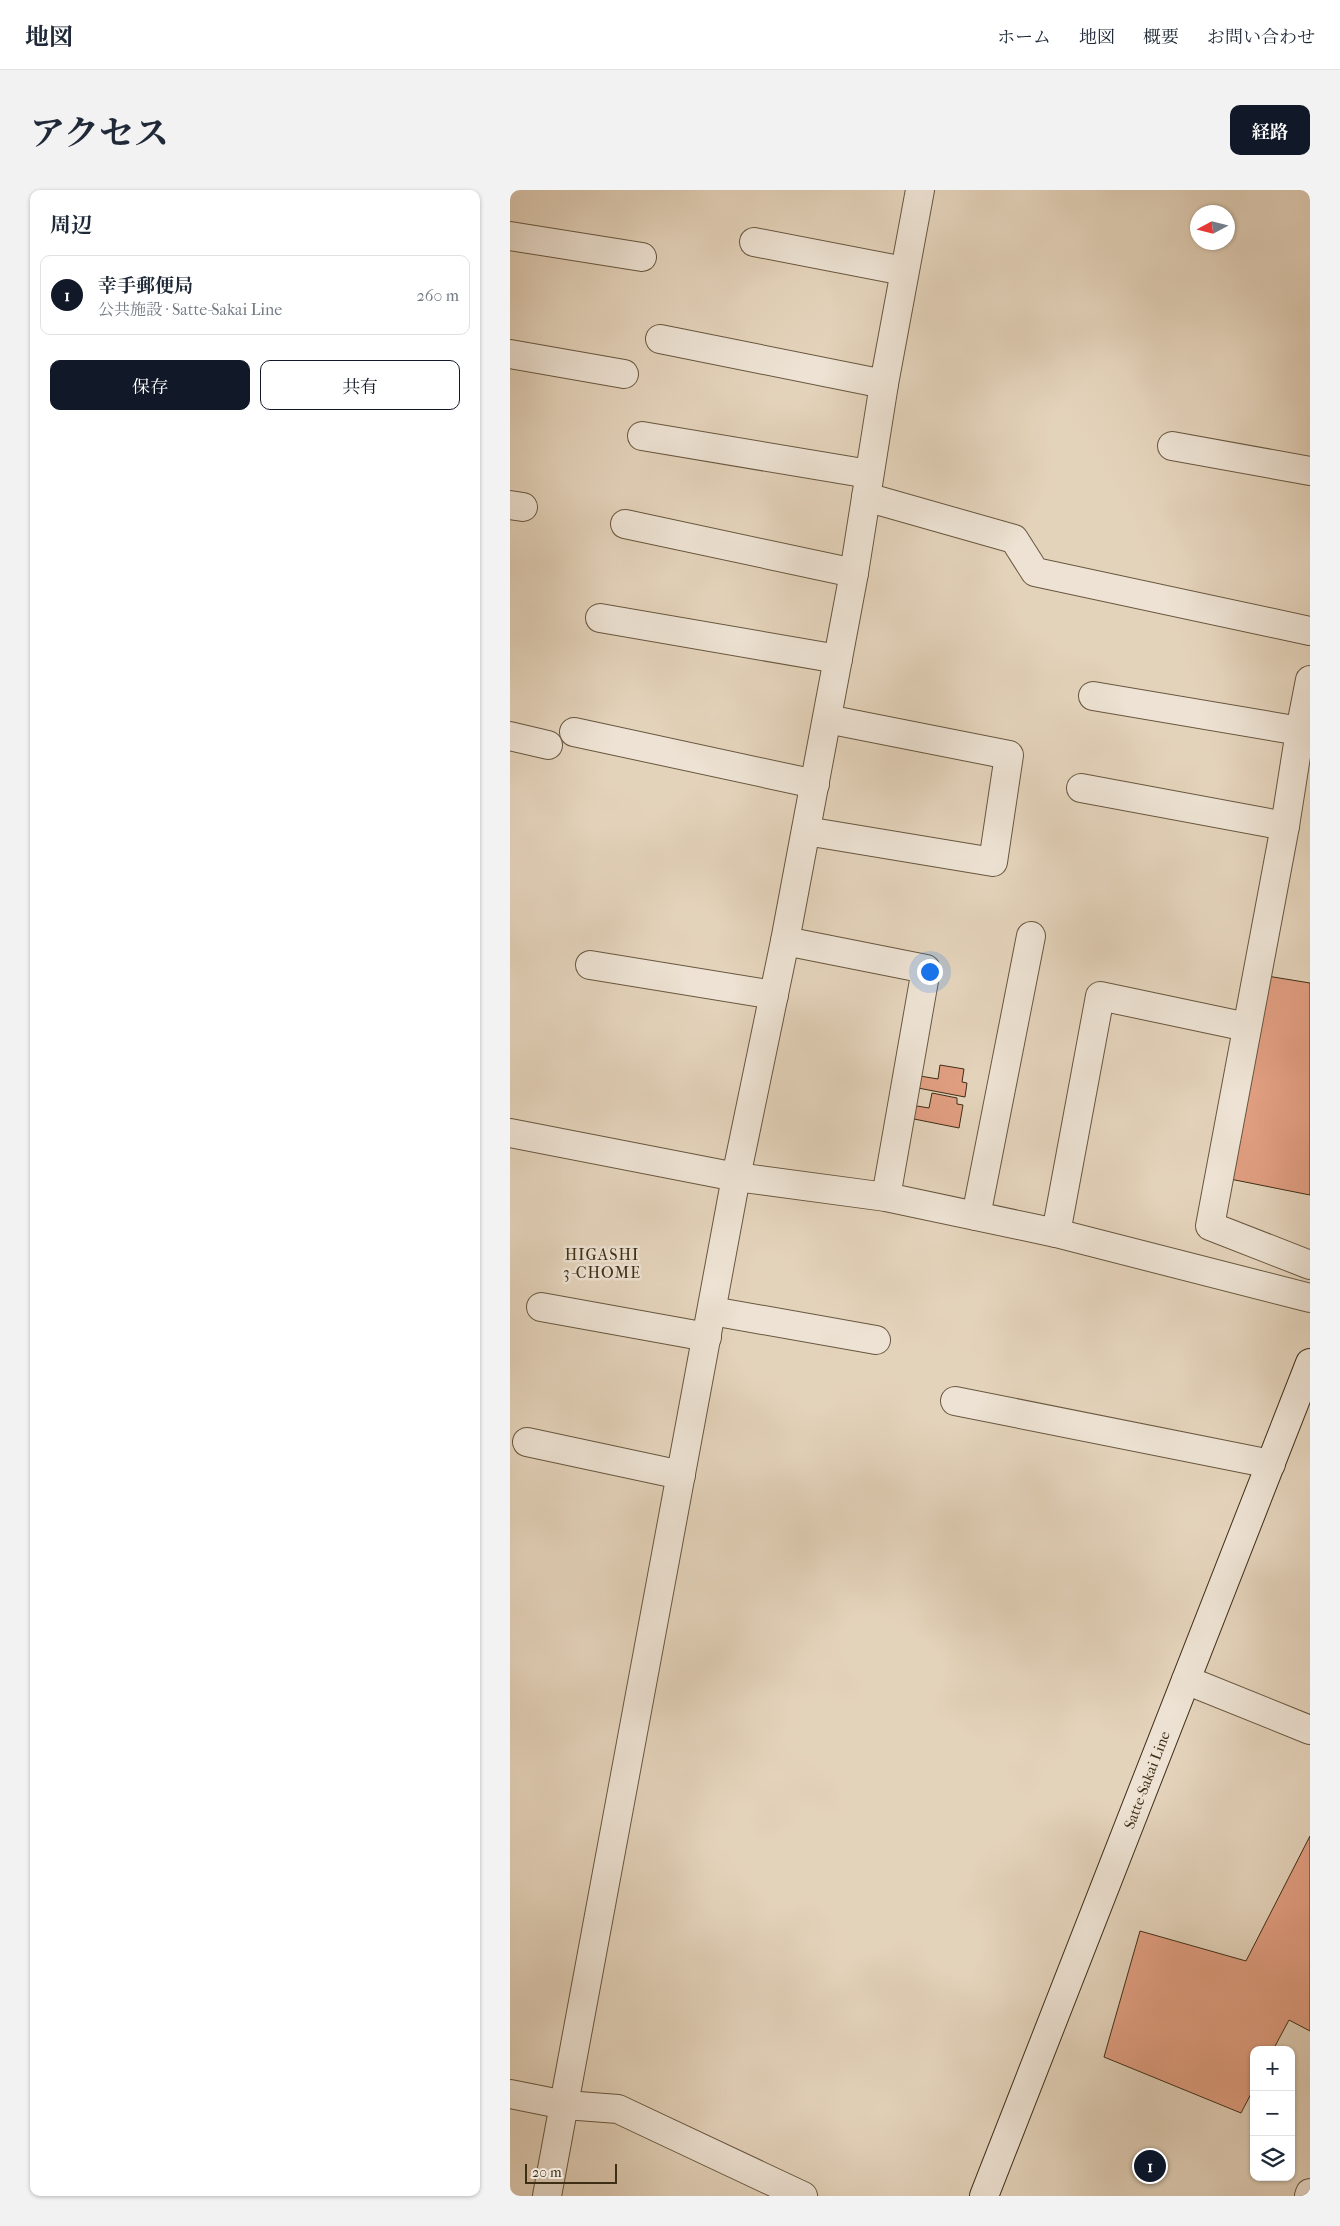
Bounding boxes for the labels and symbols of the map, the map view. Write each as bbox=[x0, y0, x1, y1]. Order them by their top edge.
north arrow bbox=[1190, 205, 1235, 250]
your location bbox=[917, 959, 943, 985]
district label: HIGASHI 3-CHOME bbox=[563, 1245, 641, 1282]
street label: Satte-Sakai Line bbox=[1120, 1728, 1174, 1831]
pin: 1 bbox=[1134, 2147, 1166, 2185]
scale bar bbox=[525, 2161, 618, 2184]

